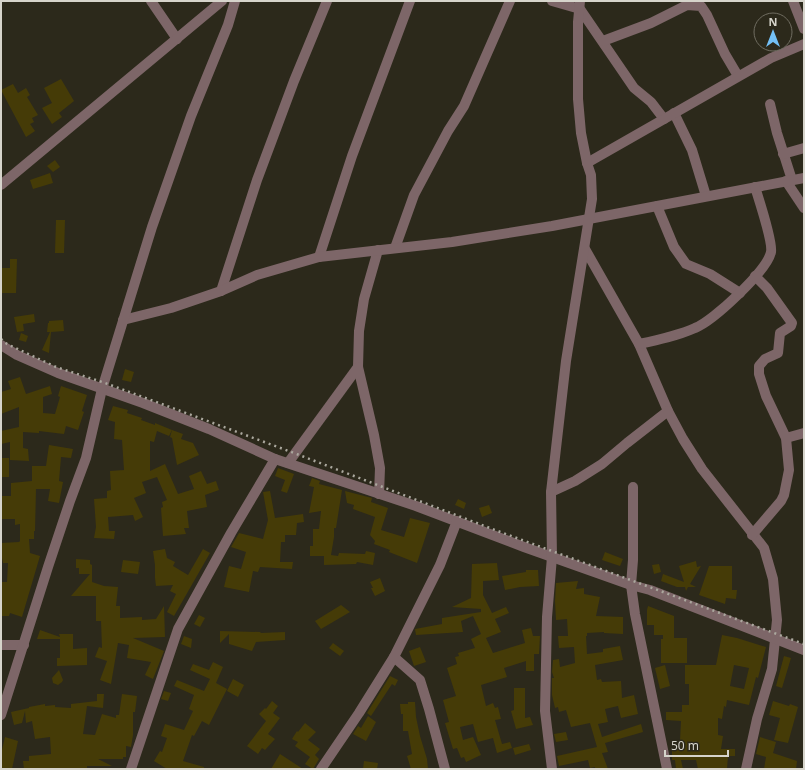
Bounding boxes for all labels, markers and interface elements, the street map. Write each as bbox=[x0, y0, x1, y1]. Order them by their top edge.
north arrow bbox=[753, 12, 793, 52]
text: N bbox=[769, 14, 777, 29]
scale bar bbox=[665, 732, 728, 758]
text: 50 m bbox=[671, 737, 699, 754]

